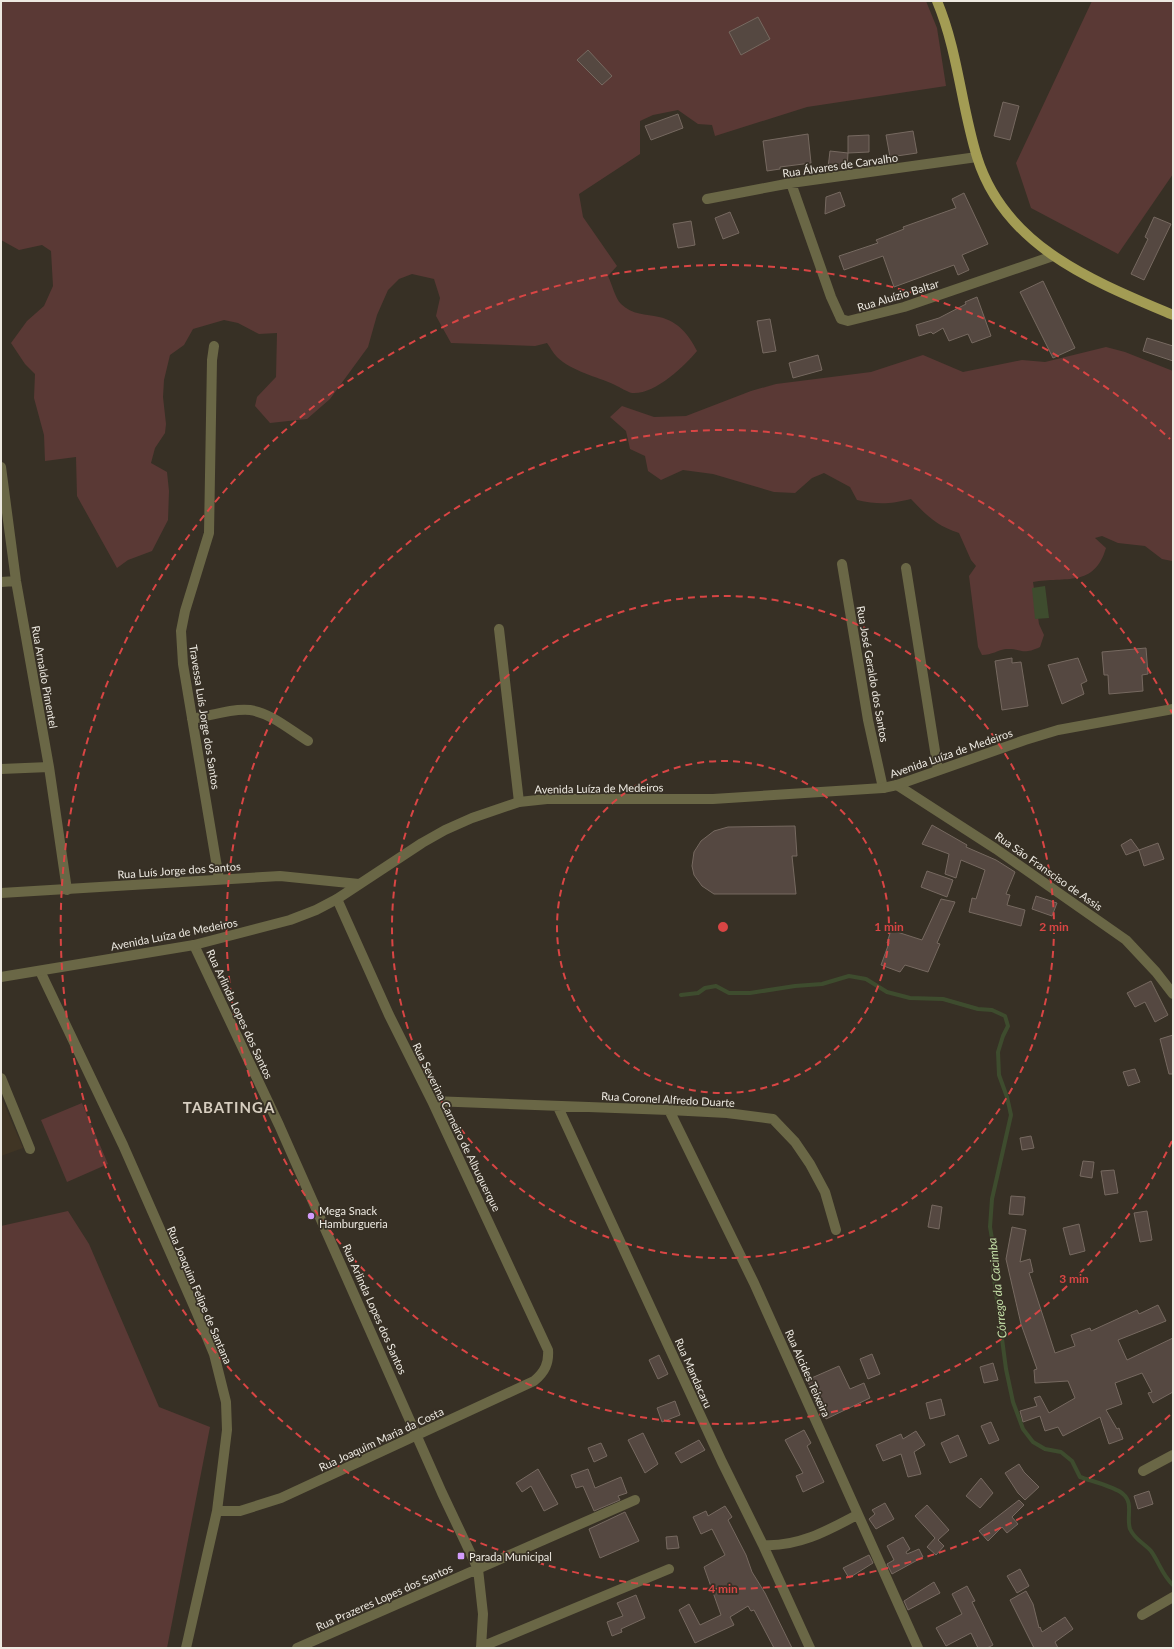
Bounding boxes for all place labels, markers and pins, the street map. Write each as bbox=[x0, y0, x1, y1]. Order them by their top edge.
centre of rings bbox=[716, 920, 730, 934]
place label: Mega Snack Hamburgueria bbox=[319, 1204, 388, 1230]
marker: Mega Snack Hamburgueria bbox=[306, 1211, 316, 1221]
place label: Parada Municipal bbox=[469, 1550, 552, 1563]
marker: Parada Municipal bbox=[456, 1551, 466, 1561]

